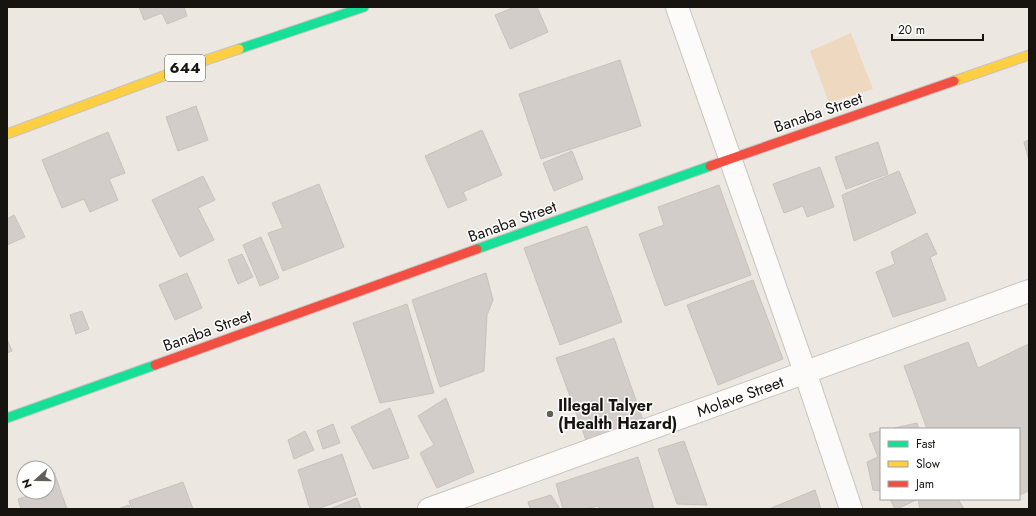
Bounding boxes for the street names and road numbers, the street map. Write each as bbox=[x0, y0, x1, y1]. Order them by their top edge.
road number: 644 bbox=[165, 55, 205, 81]
street label: Banaba Street bbox=[771, 86, 866, 138]
street label: Banaba Street bbox=[465, 195, 560, 248]
street label: Banaba Street bbox=[160, 304, 255, 357]
street label: Molave Street bbox=[693, 370, 787, 423]

